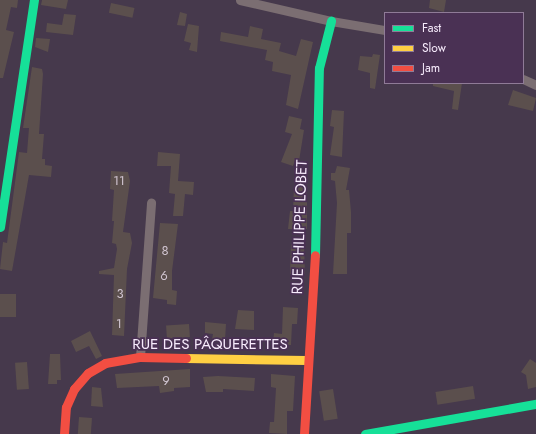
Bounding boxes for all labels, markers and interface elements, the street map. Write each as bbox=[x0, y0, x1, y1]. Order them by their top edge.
legend bbox=[384, 12, 524, 84]
text: Fast bbox=[422, 19, 441, 37]
text: Slow bbox=[422, 39, 446, 57]
text: Jam bbox=[422, 59, 440, 77]
street label: RUE PHILIPPE LOBET bbox=[289, 159, 311, 295]
house number: 11 bbox=[113, 173, 125, 189]
house number: 8 bbox=[161, 243, 169, 259]
house number: 6 bbox=[160, 268, 168, 284]
house number: 3 bbox=[116, 286, 124, 302]
house number: 1 bbox=[116, 316, 122, 332]
street label: RUE DES PÂQUERETTES bbox=[132, 336, 288, 354]
house number: 9 bbox=[162, 373, 170, 389]

